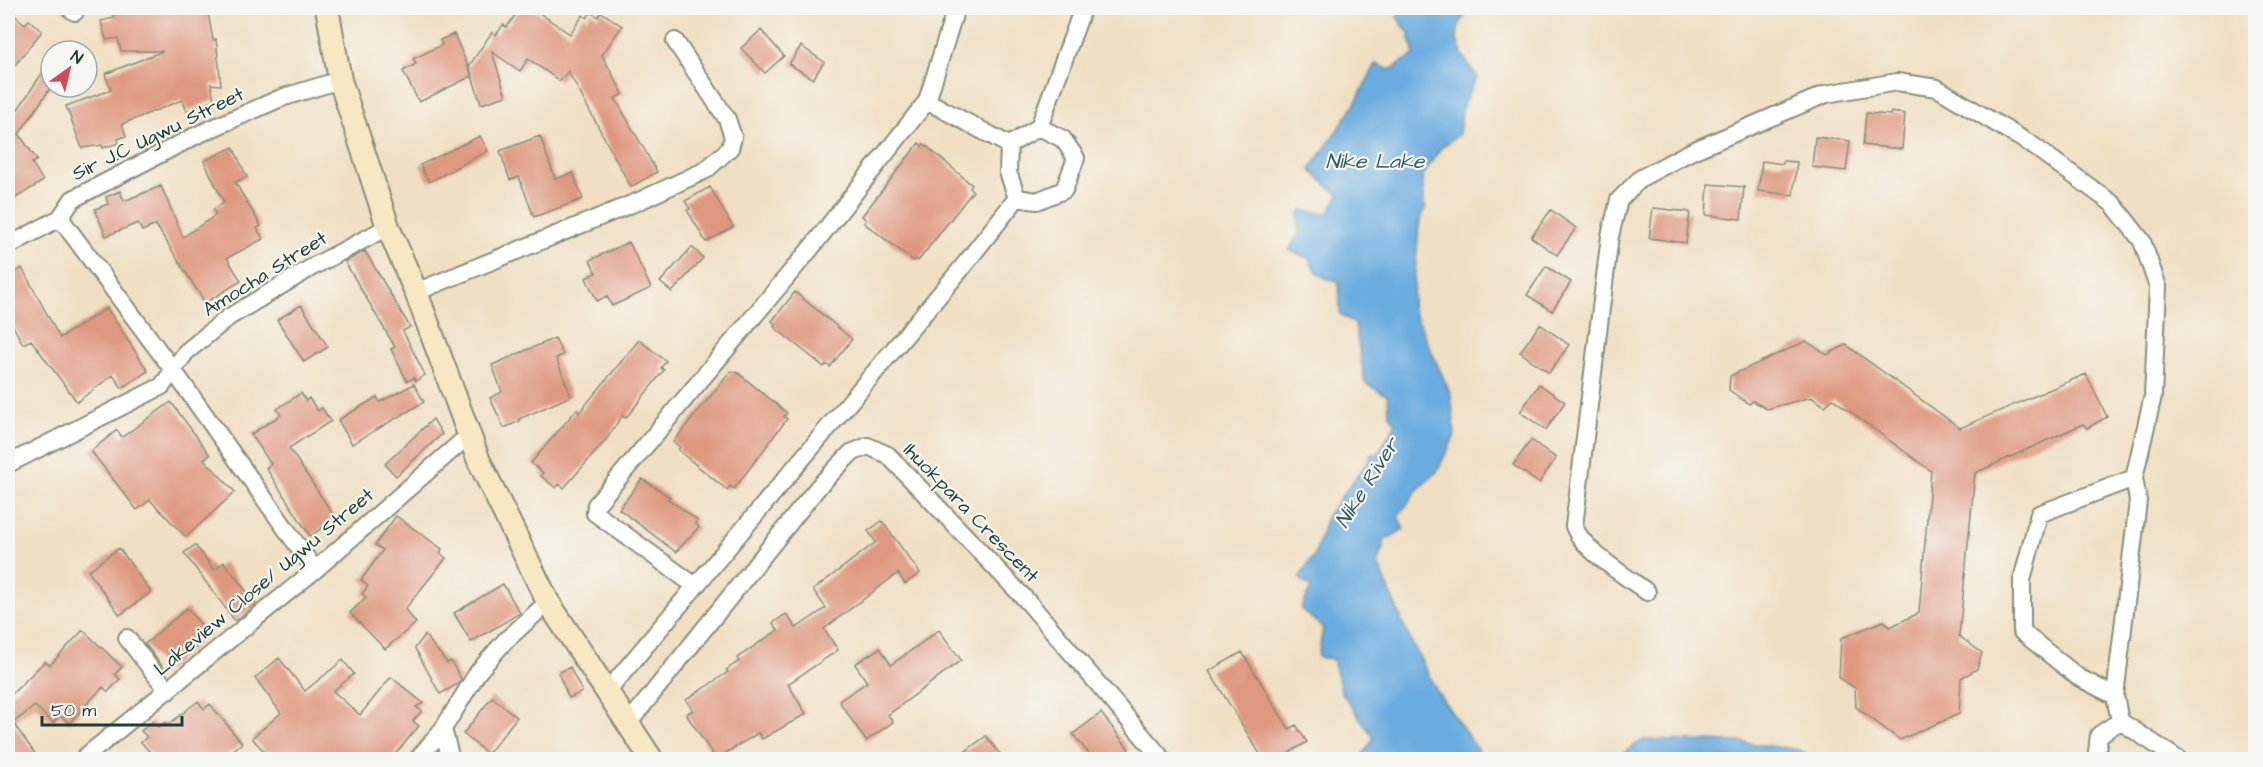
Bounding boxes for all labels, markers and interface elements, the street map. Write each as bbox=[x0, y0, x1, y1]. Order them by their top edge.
north arrow bbox=[39, 39, 99, 99]
text: N bbox=[67, 45, 87, 69]
street label: Sir J.C Ugwu Street bbox=[67, 80, 249, 189]
water label: Nike Lake bbox=[1326, 147, 1426, 176]
street label: Amocha Street bbox=[197, 224, 333, 324]
water label: Nike River bbox=[1328, 430, 1407, 534]
street label: Ihuokpara Crescent bbox=[897, 437, 1045, 589]
street label: Lakeview Close/ Ugwu Street bbox=[148, 481, 381, 683]
scale bar bbox=[42, 689, 182, 727]
text: 50 m bbox=[51, 698, 96, 723]

